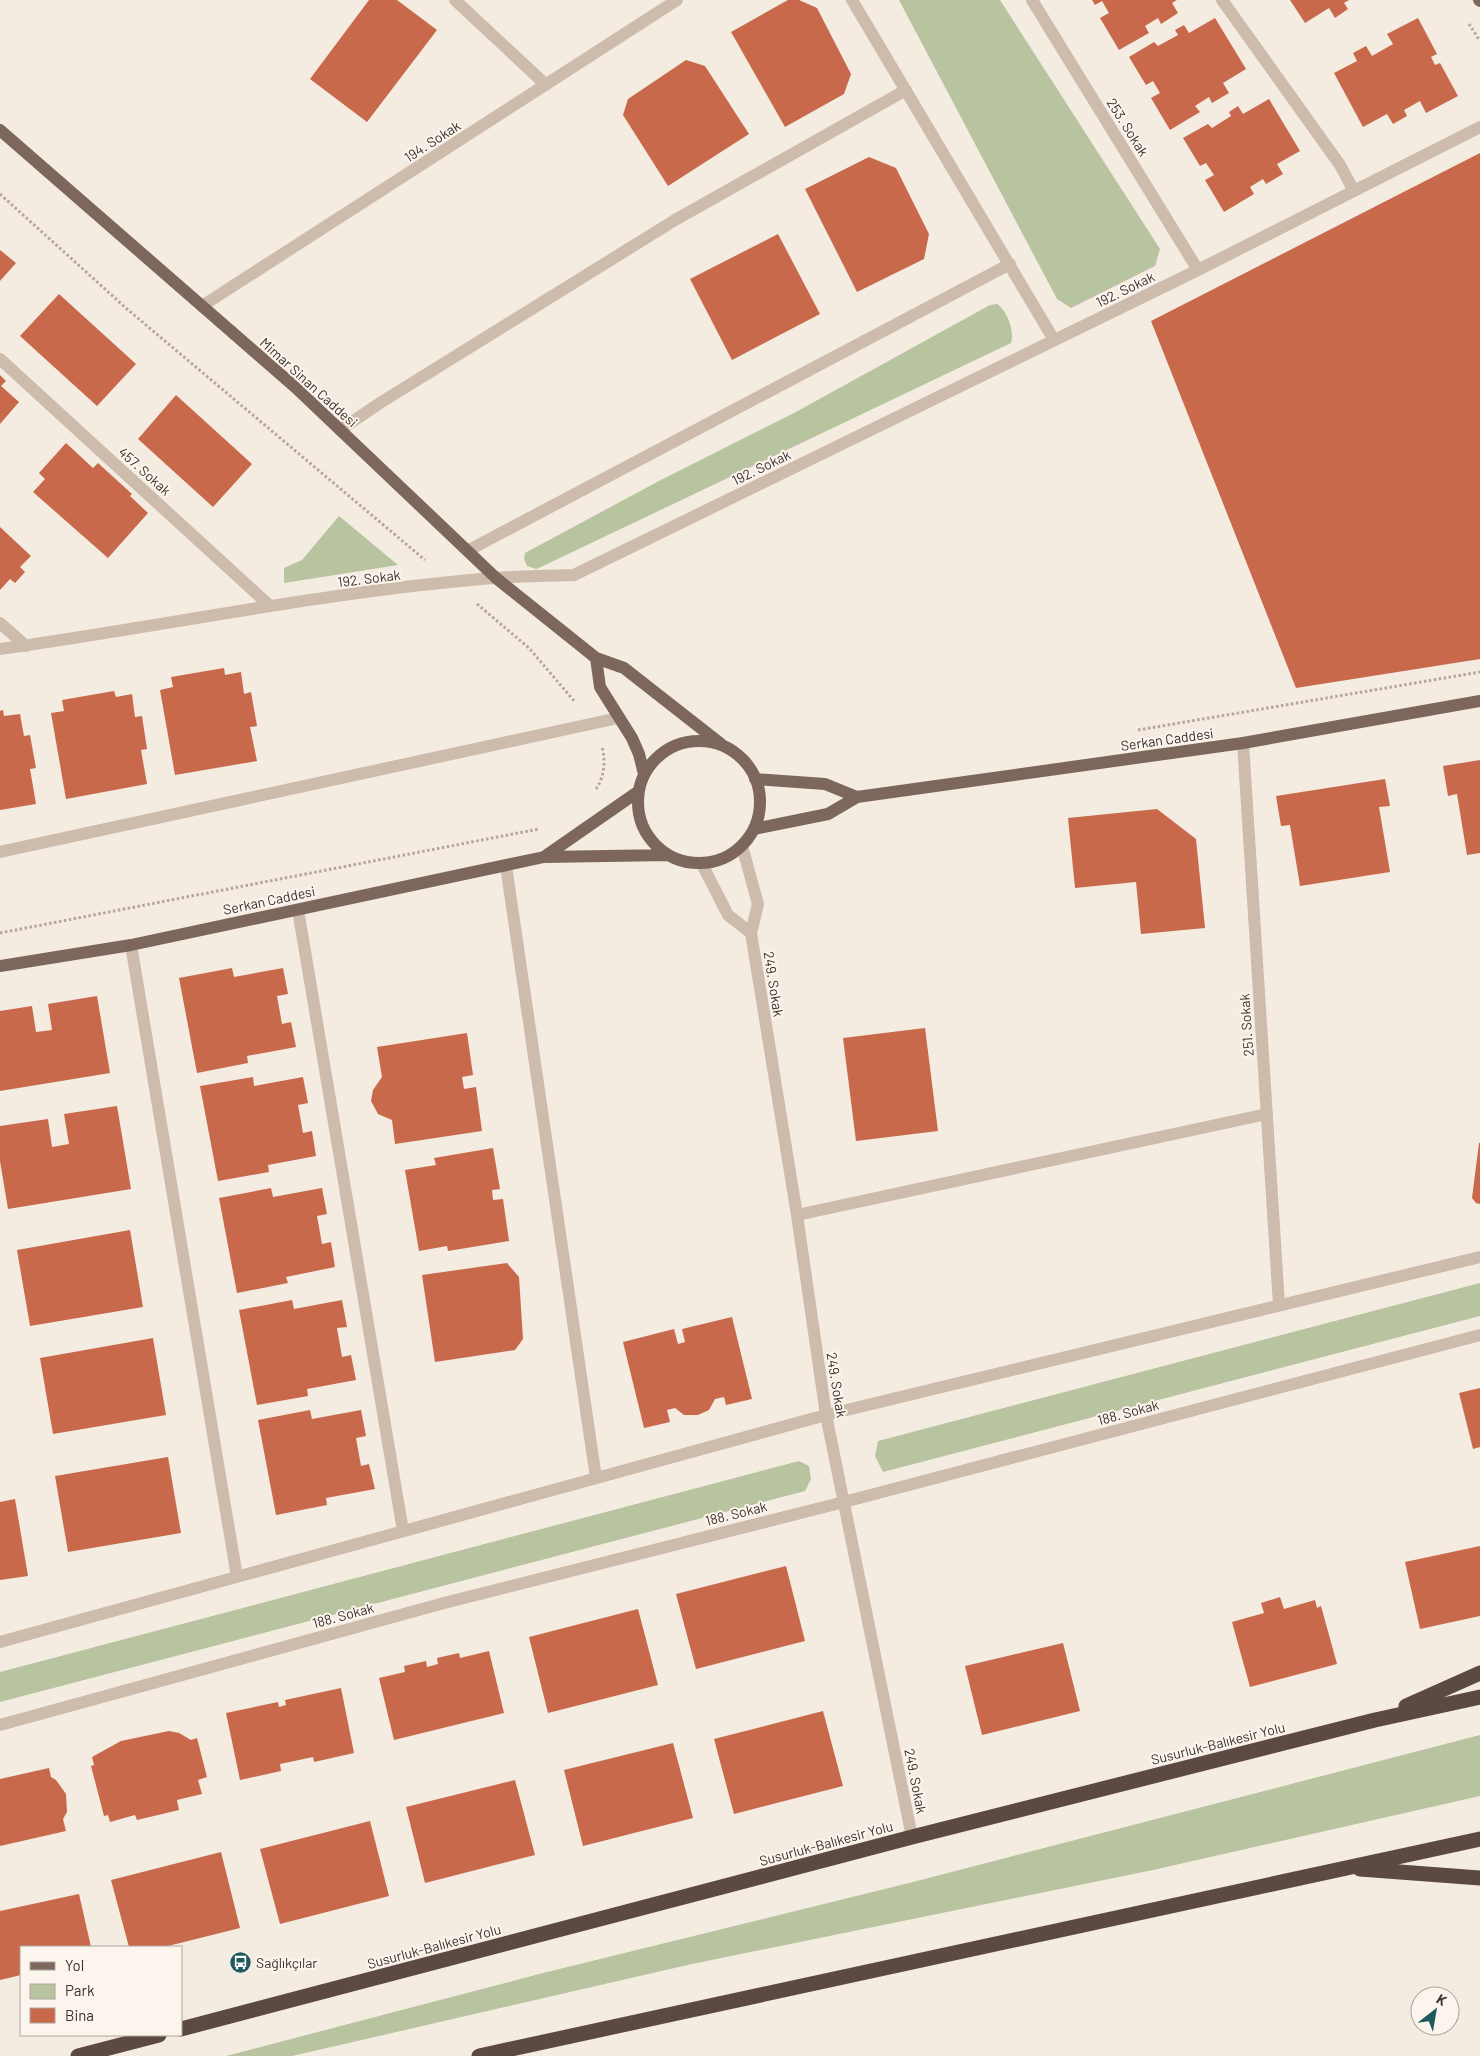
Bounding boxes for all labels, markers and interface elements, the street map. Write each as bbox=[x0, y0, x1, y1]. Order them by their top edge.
street label: 253. Sokak bbox=[1103, 95, 1153, 159]
street label: 194. Sokak bbox=[401, 117, 463, 165]
street label: 192. Sokak bbox=[1093, 267, 1157, 311]
street label: Mimar Sinan Caddesi bbox=[257, 334, 361, 430]
street label: 457. Sokak bbox=[115, 443, 175, 499]
street label: 192. Sokak bbox=[729, 445, 793, 489]
street label: 192. Sokak bbox=[337, 566, 401, 590]
street label: Serkan Caddesi bbox=[1119, 724, 1215, 754]
street label: Serkan Caddesi bbox=[221, 882, 317, 918]
street label: 249. Sokak bbox=[760, 950, 788, 1018]
street label: 251. Sokak bbox=[1235, 993, 1257, 1057]
street label: 249. Sokak bbox=[823, 1351, 851, 1419]
street label: 188. Sokak bbox=[1095, 1396, 1161, 1428]
street label: 188. Sokak bbox=[703, 1497, 769, 1529]
street label: 188. Sokak bbox=[310, 1599, 376, 1631]
street label: Susurluk-Balıkesir Yolu bbox=[1149, 1718, 1287, 1768]
street label: 249. Sokak bbox=[901, 1747, 931, 1815]
street label: Susurluk-Balıkesir Yolu bbox=[757, 1817, 895, 1869]
street label: Susurluk-Balıkesir Yolu bbox=[365, 1920, 503, 1972]
legend bbox=[20, 1946, 182, 2036]
bus stop icon: Sağlıkçılar bbox=[228, 1950, 252, 1974]
place label: Sağlıkçılar bbox=[256, 1954, 317, 1971]
text: Yol bbox=[65, 1956, 84, 1974]
text: Park bbox=[65, 1981, 95, 1999]
north arrow bbox=[1410, 1986, 1460, 2036]
text: K bbox=[1434, 1990, 1450, 2009]
text: Bina bbox=[65, 2006, 94, 2024]

